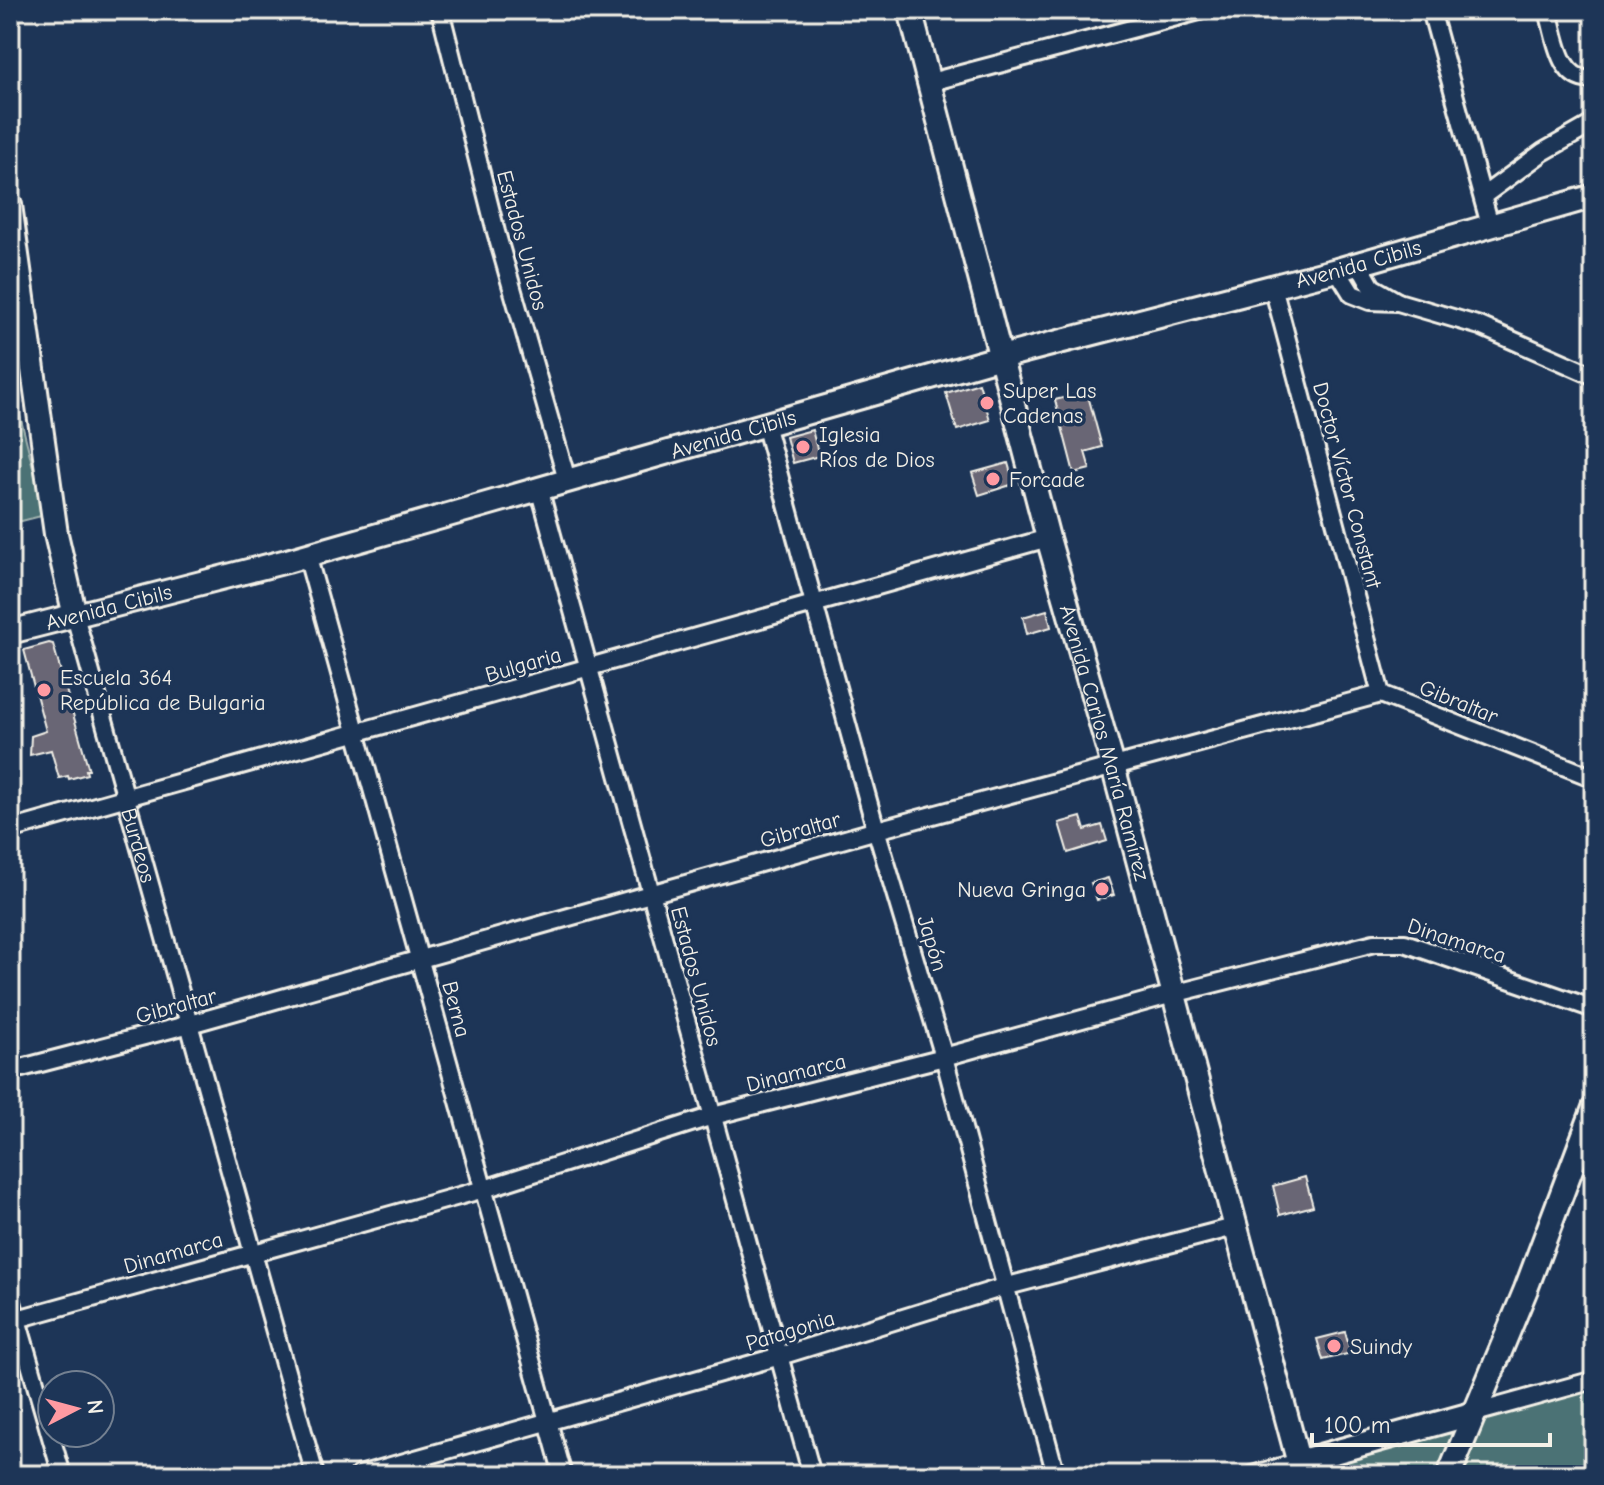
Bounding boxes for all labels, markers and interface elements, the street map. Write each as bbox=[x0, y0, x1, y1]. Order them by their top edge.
street label: Estados Unidos bbox=[491, 167, 553, 313]
street label: Avenida Cibils bbox=[1293, 234, 1425, 294]
place label: Super Las Cadenas bbox=[1003, 378, 1096, 429]
street label: Doctor Víctor Constant bbox=[1307, 379, 1387, 592]
marker: Super Las Cadenas bbox=[978, 394, 996, 412]
street label: Avenida Cibils bbox=[668, 404, 799, 465]
place label: Iglesia Ríos de Dios bbox=[819, 422, 935, 473]
marker: Iglesia Ríos de Dios bbox=[794, 438, 812, 456]
place label: Forcade bbox=[1009, 467, 1085, 493]
marker: Forcade bbox=[984, 470, 1002, 488]
street label: Avenida Cibils bbox=[43, 579, 175, 636]
street label: Avenida Carlos María Ramírez bbox=[1054, 602, 1155, 884]
street label: Bulgaria bbox=[482, 642, 564, 688]
place label: Escuela 364 República de Bulgaria bbox=[60, 665, 266, 716]
street label: Gibraltar bbox=[1415, 674, 1502, 730]
marker: Escuela 364 República de Bulgaria bbox=[35, 681, 53, 699]
street label: Burdeos bbox=[115, 805, 161, 886]
street label: Gibraltar bbox=[757, 806, 844, 854]
place label: Nueva Gringa bbox=[957, 877, 1086, 903]
marker: Nueva Gringa bbox=[1093, 880, 1111, 898]
street label: Estados Unidos bbox=[665, 903, 727, 1049]
street label: Japón bbox=[911, 912, 953, 974]
street label: Dinamarca bbox=[1404, 913, 1509, 969]
street label: Berna bbox=[436, 978, 476, 1040]
street label: Gibraltar bbox=[133, 983, 220, 1029]
street label: Dinamarca bbox=[744, 1048, 849, 1098]
street label: Dinamarca bbox=[121, 1226, 226, 1280]
street label: Patagonia bbox=[743, 1305, 838, 1357]
place label: Suindy bbox=[1350, 1334, 1412, 1360]
marker: Suindy bbox=[1325, 1337, 1343, 1355]
north arrow bbox=[36, 1369, 116, 1449]
scale bar bbox=[1312, 1397, 1550, 1447]
text: N bbox=[81, 1399, 109, 1416]
text: 100 m bbox=[1324, 1411, 1391, 1439]

